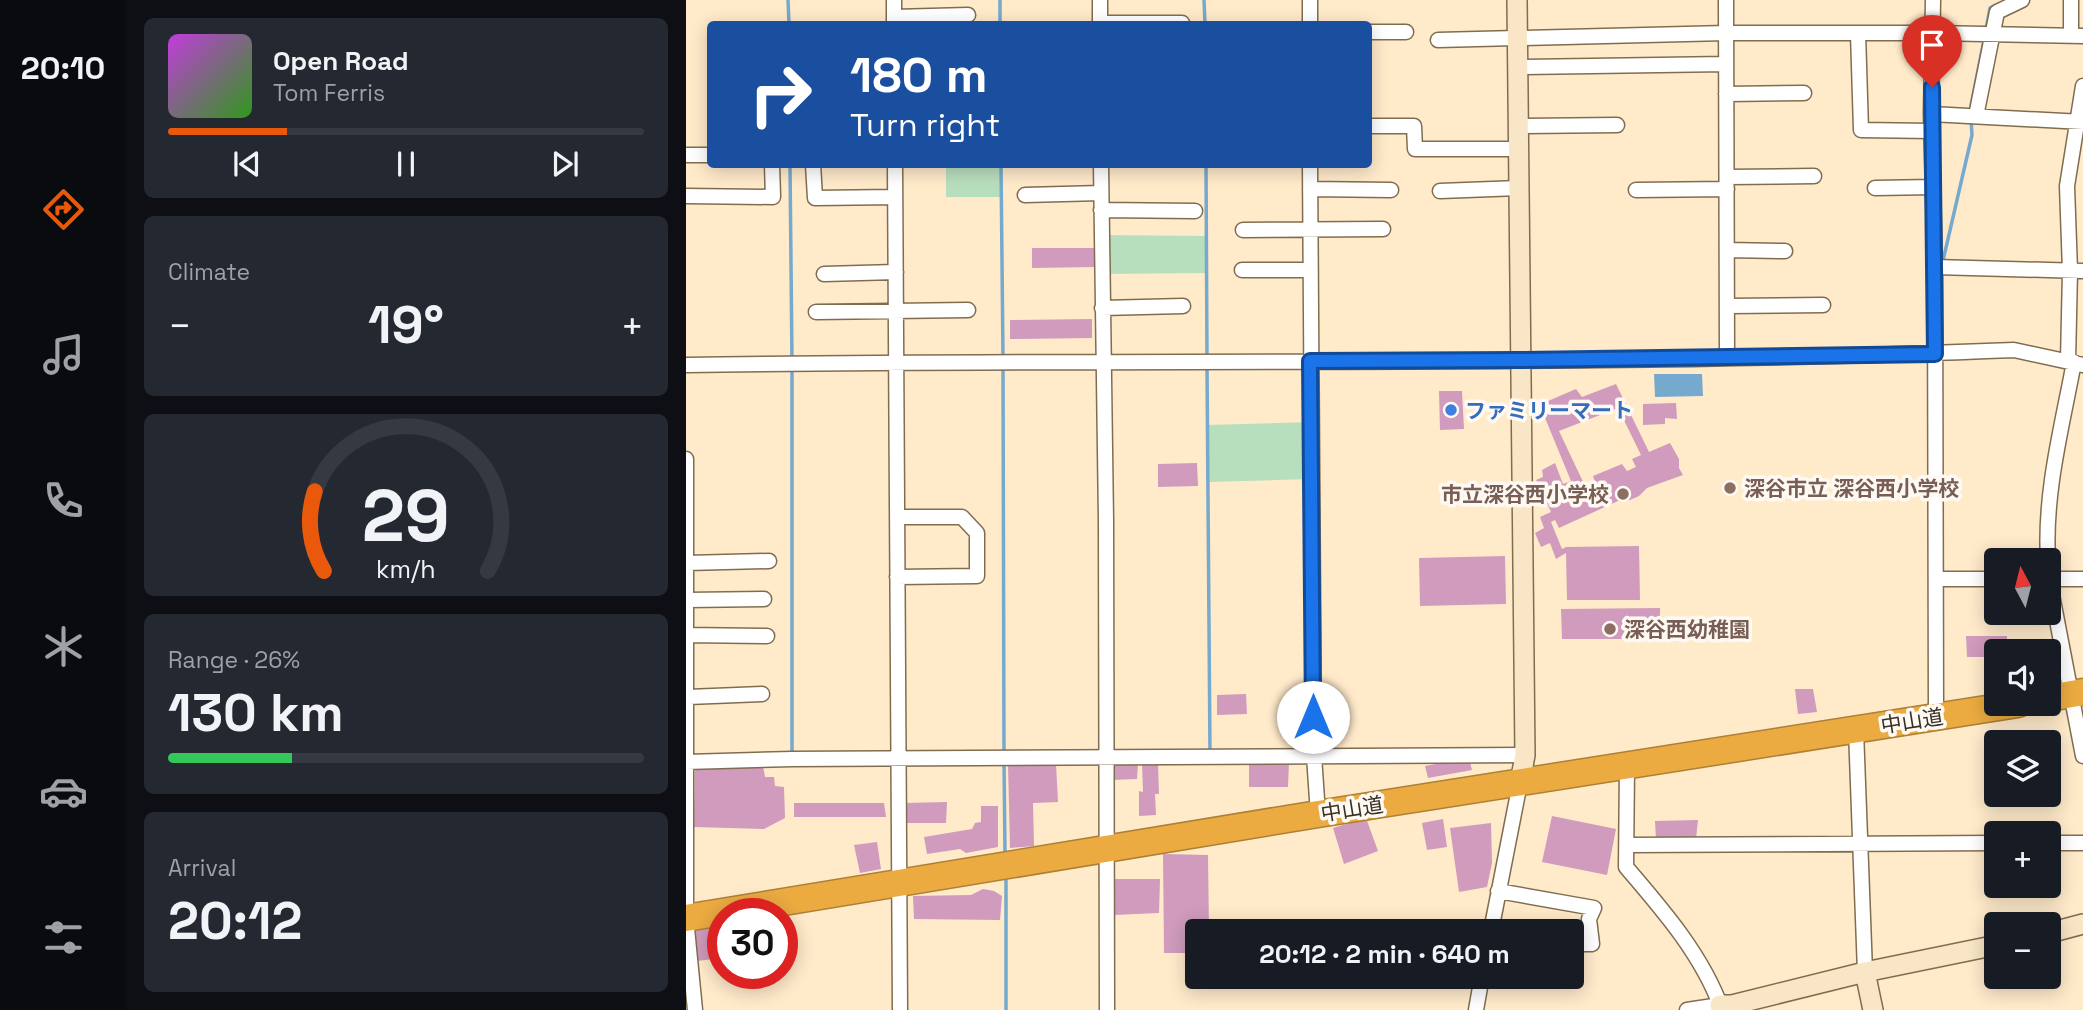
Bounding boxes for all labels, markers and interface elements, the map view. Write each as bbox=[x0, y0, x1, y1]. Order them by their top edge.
pin bbox=[1902, 15, 1962, 87]
icon: arrive bbox=[1913, 26, 1951, 64]
text: Open Road bbox=[273, 44, 409, 78]
text: 180 m bbox=[850, 44, 988, 106]
text: 20:10 bbox=[21, 48, 105, 88]
icon: right bbox=[735, 49, 826, 140]
text: Tom Ferris bbox=[273, 78, 385, 108]
text: Turn right bbox=[850, 105, 1000, 145]
icon: previous bbox=[228, 145, 266, 183]
icon: pause bbox=[387, 145, 425, 183]
icon: next bbox=[546, 145, 584, 183]
icon: directions bbox=[39, 185, 88, 234]
text: Climate bbox=[168, 257, 250, 287]
text: 19° bbox=[368, 292, 444, 358]
text: − bbox=[168, 302, 192, 350]
text: + bbox=[620, 302, 644, 350]
icon: music bbox=[39, 330, 88, 379]
place label: ファミリーマート bbox=[1465, 397, 1633, 424]
marker: ファミリーマート bbox=[1443, 402, 1459, 418]
text: 29 bbox=[362, 469, 450, 562]
place label: 深谷市立 深谷西小学校 bbox=[1744, 475, 1959, 502]
icon: phone bbox=[39, 476, 88, 525]
marker: 深谷市立 深谷西小学校 bbox=[1722, 480, 1738, 496]
place label: 市立深谷西小学校 bbox=[1441, 481, 1609, 508]
marker: 市立深谷西小学校 bbox=[1615, 486, 1631, 502]
north arrow bbox=[1984, 548, 2062, 625]
map controls bbox=[1984, 548, 2061, 989]
text: km/h bbox=[376, 553, 436, 585]
place label: 深谷西幼稚園 bbox=[1624, 616, 1750, 643]
marker: 深谷西幼稚園 bbox=[1602, 621, 1618, 637]
icon: climate bbox=[39, 622, 88, 671]
button: sound bbox=[1984, 639, 2061, 716]
text: Range · 26% bbox=[168, 645, 300, 675]
text: 130 km bbox=[168, 680, 344, 746]
position arrow bbox=[1276, 680, 1350, 754]
street label: 中山道 bbox=[1879, 703, 1945, 739]
button: layers bbox=[1984, 730, 2061, 807]
icon: car bbox=[39, 767, 88, 816]
street label: 中山道 bbox=[1319, 791, 1385, 827]
button: + bbox=[1984, 821, 2061, 898]
text: Arrival bbox=[168, 853, 236, 883]
text: 20:12 bbox=[168, 888, 302, 954]
speed limit sign: 30 bbox=[707, 898, 798, 989]
button: − bbox=[1984, 912, 2061, 989]
icon: filters bbox=[39, 913, 88, 962]
text: 20:12 · 2 min · 640 m bbox=[1259, 937, 1510, 971]

